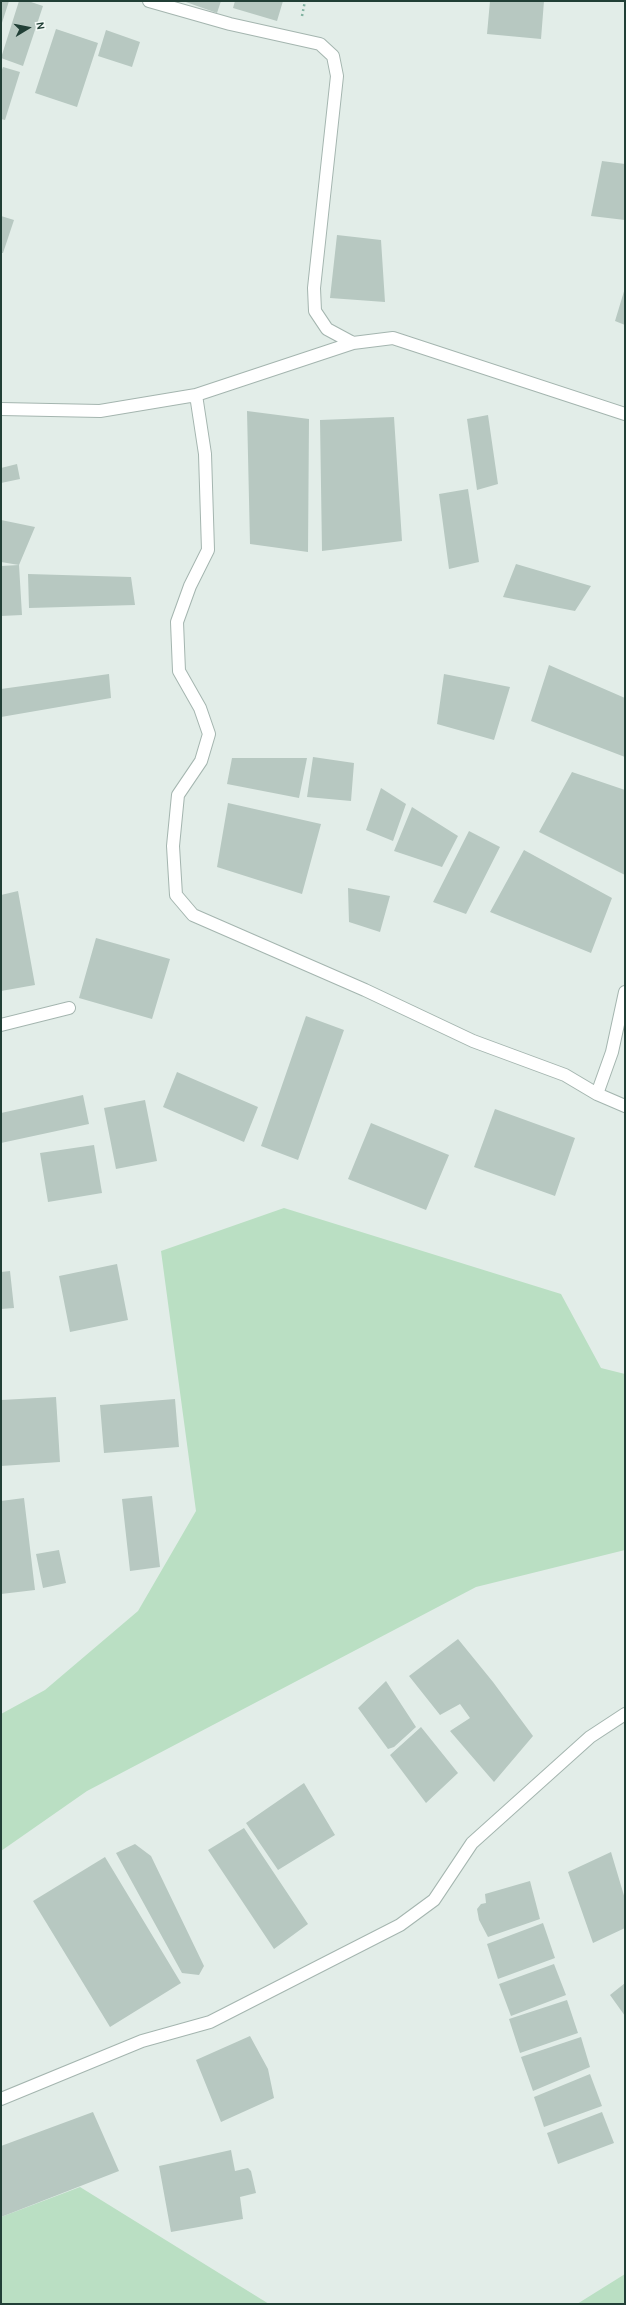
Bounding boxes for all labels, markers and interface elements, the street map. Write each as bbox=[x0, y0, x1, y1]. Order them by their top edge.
north arrow bbox=[8, 8, 48, 48]
text: N bbox=[33, 21, 47, 31]

